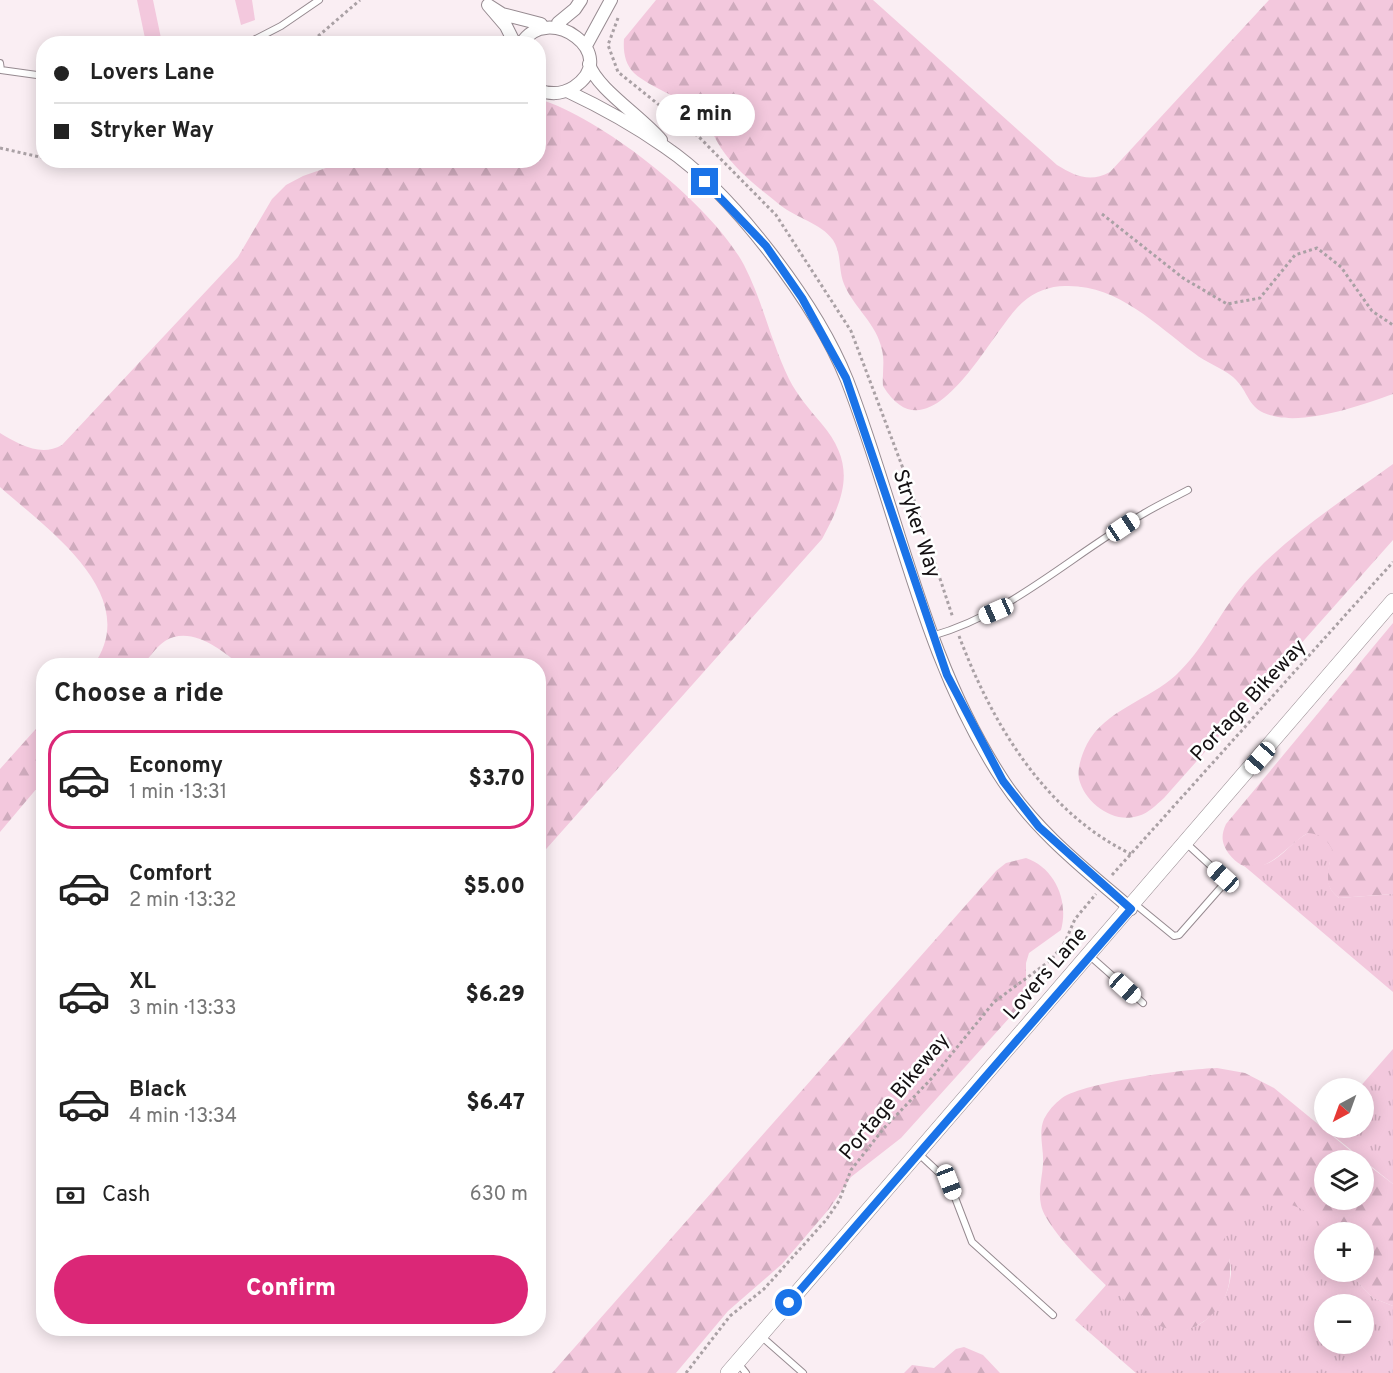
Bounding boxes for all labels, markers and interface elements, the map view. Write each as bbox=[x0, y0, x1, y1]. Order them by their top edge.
text: Lovers Lane bbox=[90, 60, 214, 87]
callout: 2 min bbox=[656, 95, 754, 137]
text: 2 min bbox=[679, 102, 732, 128]
text: Stryker Way bbox=[90, 118, 214, 145]
route end bbox=[691, 168, 718, 195]
street label: Stryker Way bbox=[886, 466, 946, 582]
car bbox=[1103, 509, 1143, 545]
car bbox=[976, 595, 1016, 627]
street label: Portage Bikeway bbox=[1185, 634, 1313, 768]
text: Choose a ride bbox=[54, 677, 224, 711]
car bbox=[1241, 739, 1279, 777]
icon: car bbox=[57, 753, 111, 807]
text: Economy bbox=[129, 753, 223, 780]
text: $3.70 bbox=[469, 766, 525, 793]
text: 1 min · 13:31 bbox=[129, 780, 227, 806]
car bbox=[1204, 858, 1242, 896]
icon: car bbox=[57, 861, 111, 915]
text: Comfort bbox=[129, 861, 212, 888]
text: $5.00 bbox=[463, 874, 525, 901]
text: 2 min · 13:32 bbox=[129, 888, 237, 914]
street label: Lovers Lane bbox=[998, 922, 1094, 1026]
icon: car bbox=[57, 969, 111, 1023]
text: XL bbox=[129, 969, 156, 996]
car bbox=[1106, 969, 1144, 1007]
text: $6.29 bbox=[465, 982, 525, 1009]
text: 3 min · 13:33 bbox=[129, 996, 237, 1022]
street label: Portage Bikeway bbox=[834, 1028, 956, 1166]
icon: car bbox=[57, 1077, 111, 1131]
text: Black bbox=[129, 1077, 187, 1104]
north arrow bbox=[1314, 1078, 1374, 1138]
map controls bbox=[1314, 1078, 1374, 1354]
text: $6.47 bbox=[466, 1090, 525, 1117]
text: 4 min · 13:34 bbox=[129, 1104, 237, 1130]
button: layers bbox=[1314, 1150, 1374, 1210]
car bbox=[934, 1162, 964, 1202]
icon: cash bbox=[54, 1179, 87, 1212]
text: Cash bbox=[102, 1182, 151, 1209]
text: 630 m bbox=[470, 1182, 528, 1208]
button: + bbox=[1314, 1222, 1374, 1282]
button: Confirm bbox=[54, 1255, 528, 1324]
route start bbox=[775, 1289, 802, 1316]
button: − bbox=[1314, 1294, 1374, 1354]

